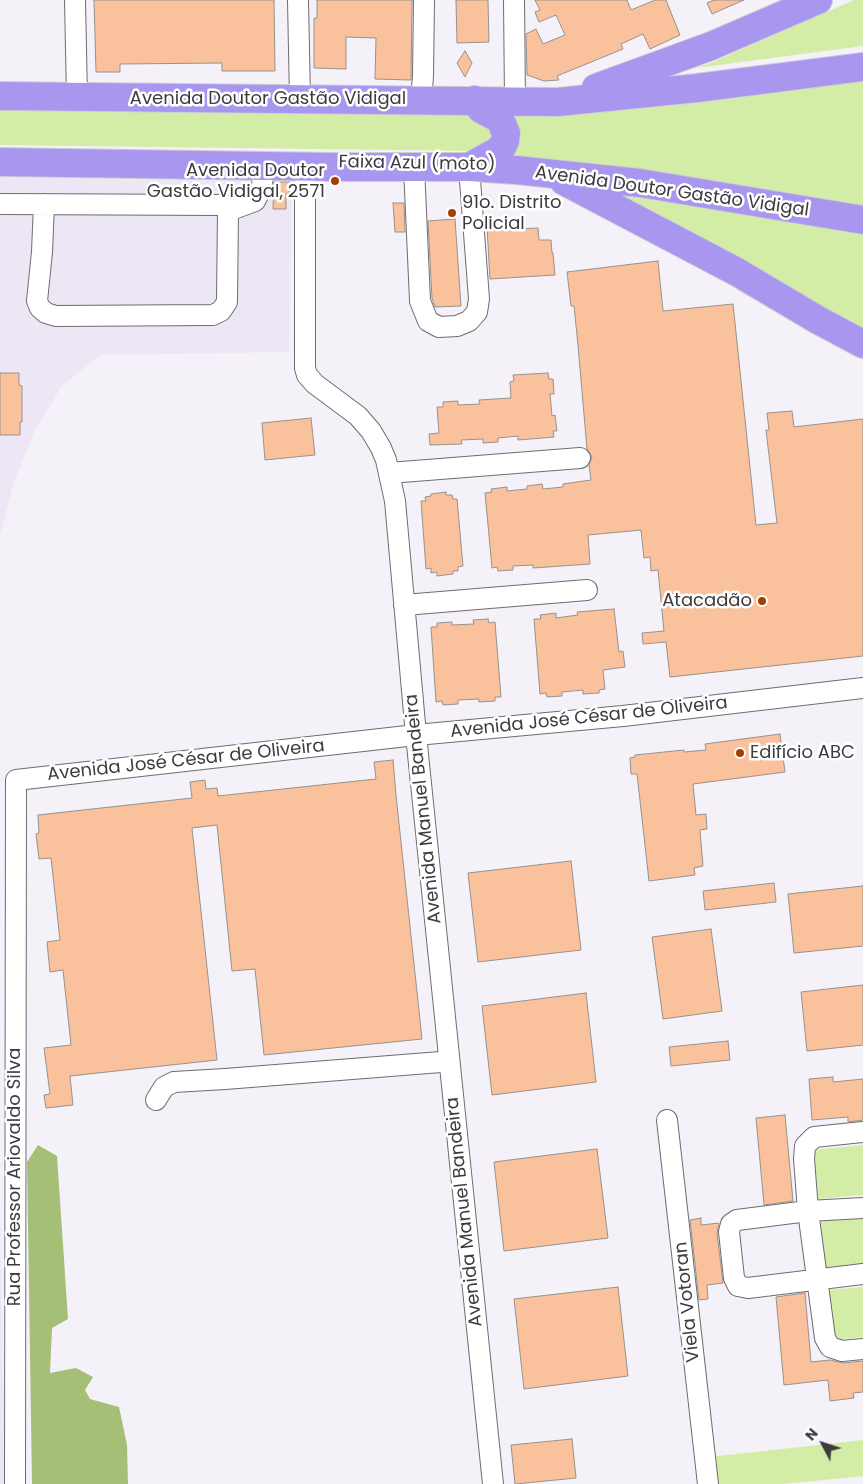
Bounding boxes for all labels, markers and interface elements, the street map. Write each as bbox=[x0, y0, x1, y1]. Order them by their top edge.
street label: Avenida Doutor Gastão Vidigal bbox=[130, 88, 406, 110]
street label: Faixa Azul (moto) bbox=[338, 152, 496, 176]
place label: Avenida Doutor Gastão Vidigal, 2571 bbox=[147, 160, 325, 202]
street label: Avenida Doutor Gastão Vidigal bbox=[534, 162, 810, 222]
marker: Avenida Doutor Gastão Vidigal, 2571 bbox=[329, 175, 341, 187]
place label: 91o. Distrito Policial bbox=[462, 192, 562, 234]
marker: 91o. Distrito Policial bbox=[446, 207, 458, 219]
place label: Atacadão bbox=[662, 590, 752, 612]
marker: Atacadão bbox=[756, 595, 768, 607]
street label: Avenida Manuel Bandeira bbox=[401, 693, 447, 925]
street label: Avenida José César de Oliveira bbox=[449, 693, 729, 743]
street label: Avenida José César de Oliveira bbox=[46, 736, 326, 786]
place label: Edifício ABC bbox=[750, 742, 855, 764]
marker: Edifício ABC bbox=[734, 747, 746, 759]
street label: Rua Professor Ariovaldo Silva bbox=[4, 1048, 26, 1306]
street label: Avenida Manuel Bandeira bbox=[442, 1096, 488, 1328]
street label: Viela Votoran bbox=[671, 1241, 705, 1363]
north arrow bbox=[798, 1419, 848, 1469]
text: N bbox=[800, 1424, 823, 1445]

